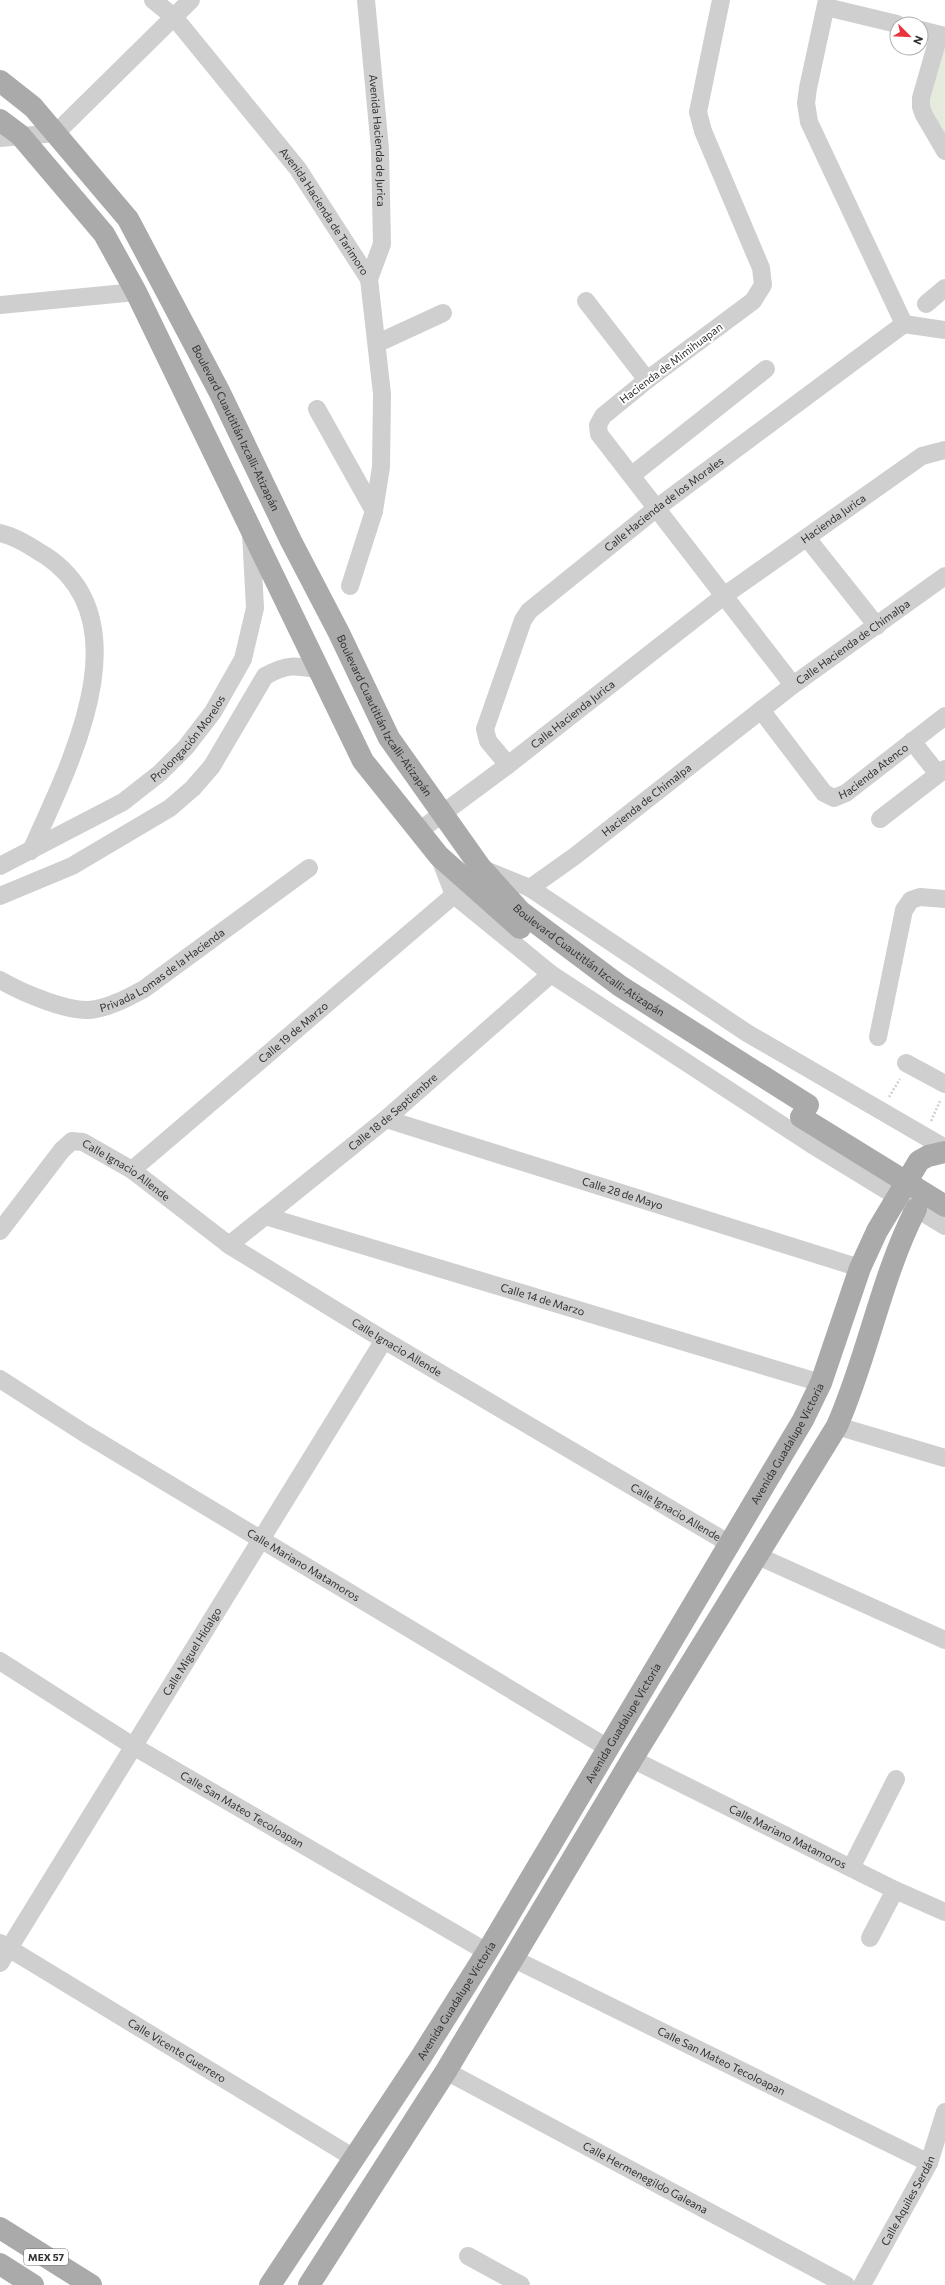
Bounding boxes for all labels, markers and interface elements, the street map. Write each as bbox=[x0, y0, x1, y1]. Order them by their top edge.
north arrow bbox=[889, 16, 929, 56]
text: N bbox=[911, 34, 926, 47]
street label: Avenida Hacienda de Jurica bbox=[367, 74, 388, 207]
street label: Avenida Hacienda de Tarimoro bbox=[277, 145, 372, 278]
street label: Hacienda de Mimihuapan bbox=[617, 320, 725, 406]
street label: Boulevard Cuautitlán Izcalli-Atizapán bbox=[190, 342, 283, 513]
street label: Calle Hacienda de los Morales bbox=[601, 454, 726, 554]
street label: Hacienda Jurica bbox=[798, 491, 868, 546]
street label: Calle Hacienda de Chimalpa bbox=[793, 596, 912, 687]
street label: Boulevard Cuautitlán Izcalli-Atizapán bbox=[335, 632, 435, 799]
street label: Calle Hacienda Jurica bbox=[528, 677, 617, 751]
street label: Prolongación Morelos bbox=[147, 693, 227, 784]
street label: Hacienda Atenco bbox=[836, 740, 911, 801]
street label: Hacienda de Chimalpa bbox=[599, 760, 693, 839]
street label: Boulevard Cuautitlán Izcalli-Atizapán bbox=[511, 901, 667, 1019]
street label: Privada Lomas de la Hacienda bbox=[98, 925, 227, 1014]
street label: Calle 19 de Marzo bbox=[255, 998, 331, 1065]
street label: Calle 18 de Septiembre bbox=[345, 1070, 440, 1153]
street label: Calle Ignacio Allende bbox=[80, 1136, 173, 1203]
street label: Calle 28 de Mayo bbox=[581, 1174, 665, 1212]
street label: Calle 14 de Marzo bbox=[499, 1280, 587, 1318]
street label: Calle Ignacio Allende bbox=[350, 1315, 444, 1379]
street label: Avenida Guadalupe Victoria bbox=[748, 1381, 826, 1506]
street label: Calle Ignacio Allende bbox=[629, 1480, 724, 1543]
street label: Calle Mariano Matamoros bbox=[245, 1526, 363, 1603]
street label: Calle Miguel Hidalgo bbox=[159, 1604, 224, 1698]
street label: Avenida Guadalupe Victoria bbox=[582, 1660, 663, 1785]
street label: Calle San Mateo Tecoloapan bbox=[178, 1768, 306, 1850]
street label: Calle Mariano Matamoros bbox=[727, 1801, 849, 1871]
street label: Avenida Guadalupe Victoria bbox=[414, 1939, 498, 2062]
street label: Calle Vicente Guerrero bbox=[126, 2015, 229, 2085]
street label: Calle San Mateo Tecoloapan bbox=[656, 2024, 787, 2097]
street label: Calle Hermenegildo Galeana bbox=[581, 2138, 710, 2216]
street label: Calle Aquiles Serdán bbox=[878, 2154, 937, 2248]
road number: MEX 57 bbox=[24, 2249, 68, 2265]

